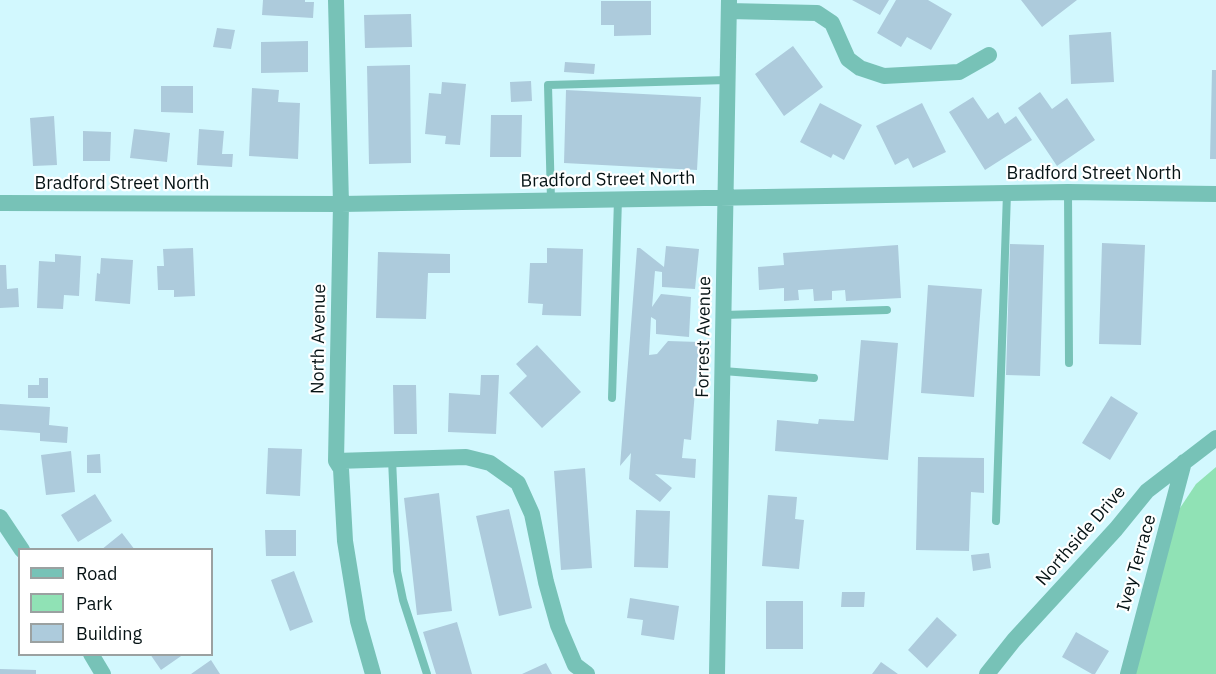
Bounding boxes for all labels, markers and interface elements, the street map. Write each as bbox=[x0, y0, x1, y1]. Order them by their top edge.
street label: Bradford Street North bbox=[1006, 163, 1182, 185]
street label: Bradford Street North bbox=[520, 168, 696, 192]
street label: Bradford Street North bbox=[34, 173, 210, 195]
street label: Forrest Avenue bbox=[692, 276, 716, 398]
street label: North Avenue bbox=[307, 284, 331, 394]
street label: Northside Drive bbox=[1032, 482, 1130, 590]
street label: Ivey Terrace bbox=[1113, 512, 1161, 614]
legend bbox=[18, 548, 213, 656]
text: Road bbox=[76, 562, 117, 585]
text: Park bbox=[76, 592, 112, 615]
text: Building bbox=[76, 622, 142, 645]

